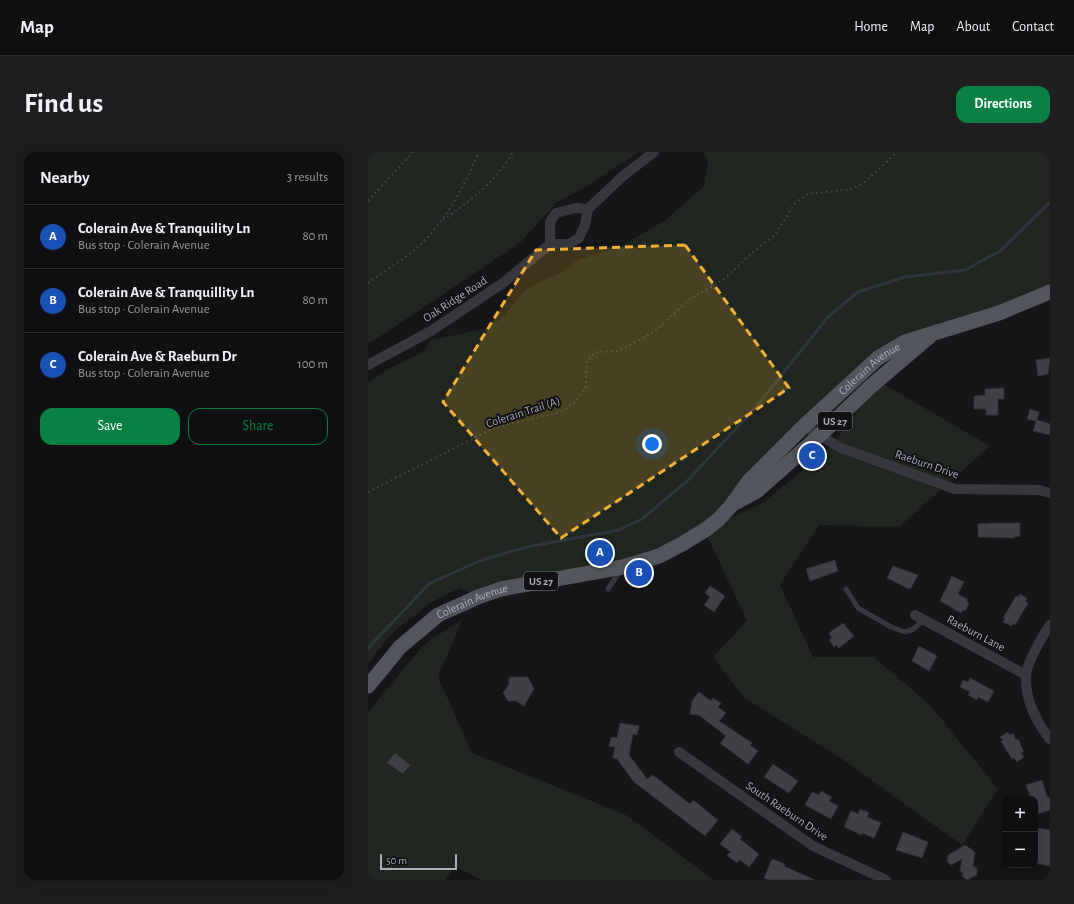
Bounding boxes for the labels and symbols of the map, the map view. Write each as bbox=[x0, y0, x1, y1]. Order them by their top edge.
street label: Oak Ridge Road bbox=[421, 274, 489, 324]
street label: Colerain Avenue bbox=[836, 340, 902, 397]
street label: Colerain Trail (A) bbox=[484, 394, 562, 430]
road number: US 27 bbox=[818, 412, 852, 430]
your location bbox=[642, 434, 662, 454]
pin: C bbox=[799, 441, 825, 471]
street label: Raeburn Drive bbox=[894, 447, 960, 481]
pin: A bbox=[587, 538, 613, 568]
pin: B bbox=[626, 558, 652, 588]
road number: US 27 bbox=[524, 572, 558, 590]
street label: Colerain Avenue bbox=[435, 582, 509, 621]
street label: Raeburn Lane bbox=[945, 613, 1007, 653]
street label: South Raeburn Drive bbox=[744, 779, 830, 843]
scale bar bbox=[380, 852, 457, 871]

